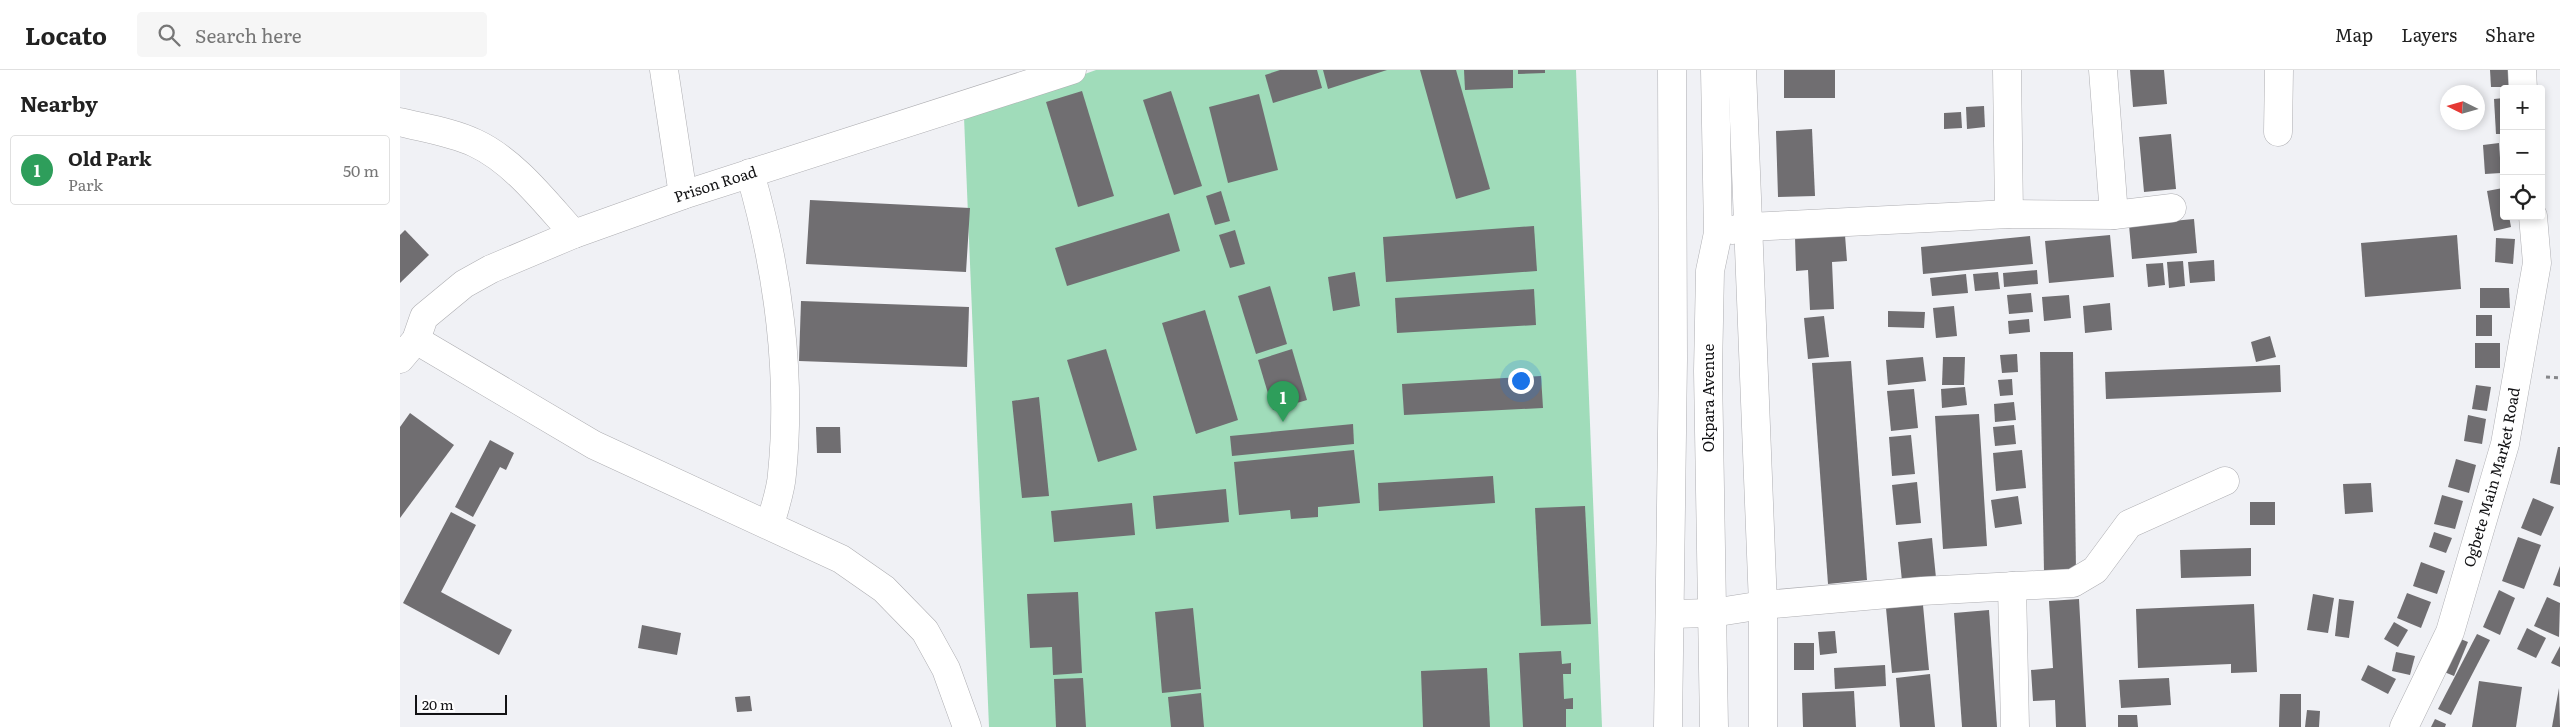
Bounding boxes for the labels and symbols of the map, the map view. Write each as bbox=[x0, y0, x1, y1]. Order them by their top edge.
north arrow bbox=[2440, 85, 2485, 130]
street label: Prison Road bbox=[670, 159, 760, 207]
street label: Okpara Avenue bbox=[1696, 344, 1719, 452]
your location bbox=[1508, 368, 1534, 394]
pin: 1 bbox=[1267, 381, 1299, 422]
street label: Ogbete Main Market Road bbox=[2457, 385, 2525, 570]
scale bar bbox=[415, 692, 508, 715]

